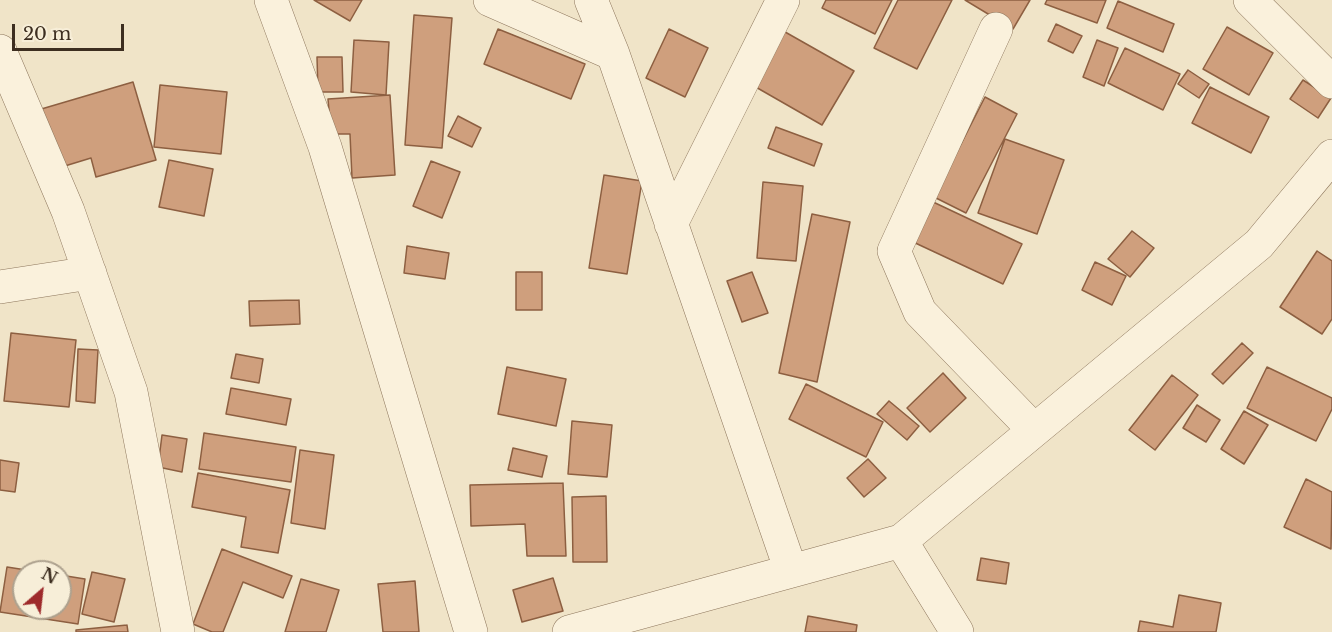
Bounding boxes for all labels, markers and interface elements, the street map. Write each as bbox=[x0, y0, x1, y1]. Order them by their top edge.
scale bar bbox=[15, 12, 128, 50]
text: 20 m bbox=[23, 23, 71, 45]
north arrow bbox=[12, 560, 72, 620]
text: N bbox=[38, 564, 61, 588]

